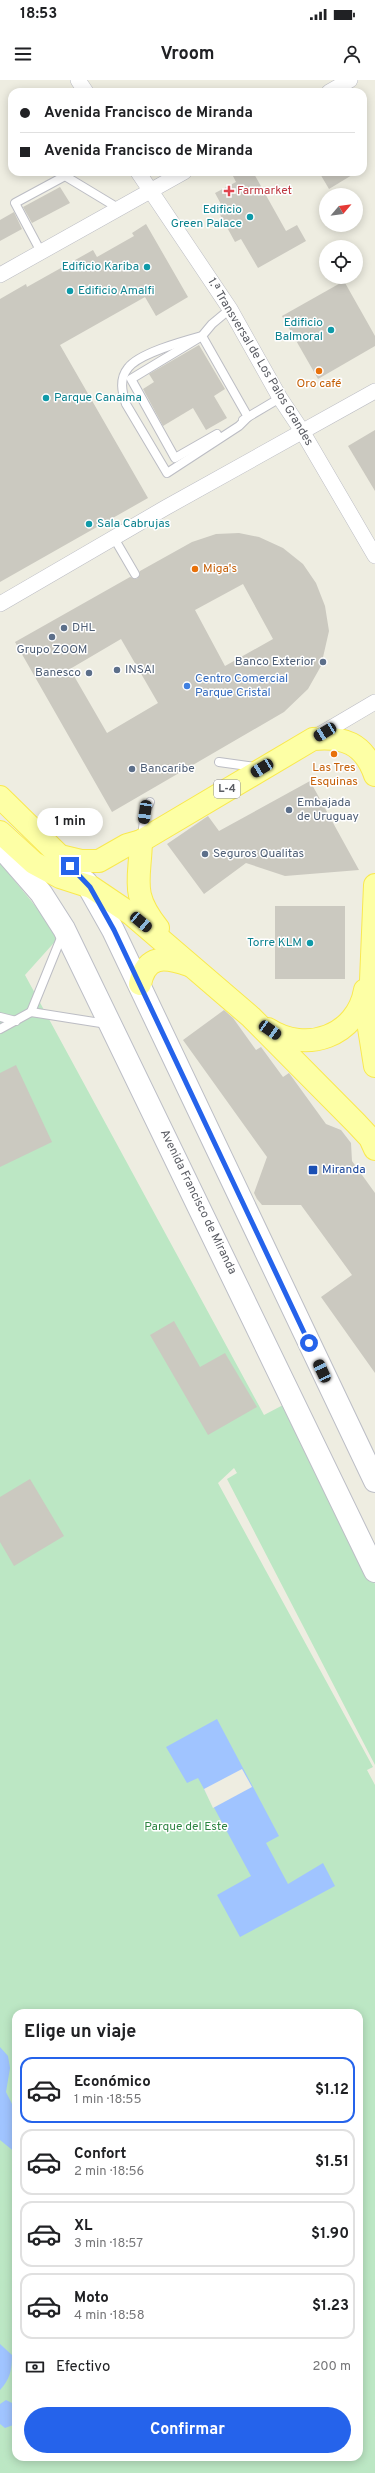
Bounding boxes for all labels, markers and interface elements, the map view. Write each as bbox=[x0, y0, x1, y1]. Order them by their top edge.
text: 18:53 bbox=[20, 5, 57, 24]
icon: menu bbox=[12, 43, 34, 65]
text: Vroom bbox=[160, 43, 215, 66]
icon: person bbox=[341, 43, 363, 65]
text: Avenida Francisco de Miranda bbox=[44, 104, 253, 123]
text: Avenida Francisco de Miranda bbox=[44, 142, 253, 161]
place label: Farmarket bbox=[237, 183, 292, 199]
marker: Farmarket bbox=[224, 186, 234, 196]
north arrow bbox=[319, 188, 363, 232]
map controls bbox=[319, 188, 363, 284]
place label: Edificio Green Palace bbox=[171, 202, 242, 232]
marker: Edificio Green Palace bbox=[245, 212, 255, 222]
button: locate bbox=[319, 240, 363, 284]
place label: Edificio Kariba bbox=[62, 259, 139, 275]
marker: Edificio Kariba bbox=[142, 262, 152, 272]
street label: 1.ª Transversal de Los Palos Grandes bbox=[203, 275, 317, 449]
place label: Edificio Amalfi bbox=[78, 283, 155, 299]
marker: Edificio Amalfi bbox=[65, 286, 75, 296]
place label: Edificio Balmoral bbox=[275, 315, 323, 345]
marker: Edificio Balmoral bbox=[326, 325, 336, 335]
marker: Oro café bbox=[314, 366, 324, 376]
place label: Oro café bbox=[296, 376, 342, 392]
place label: Parque Canaima bbox=[54, 390, 142, 406]
marker: Parque Canaima bbox=[41, 393, 51, 403]
place label: Sala Cabrujas bbox=[97, 516, 170, 532]
marker: Sala Cabrujas bbox=[84, 519, 94, 529]
place label: Miga's bbox=[203, 561, 237, 577]
marker: Miga's bbox=[190, 564, 200, 574]
place label: DHL bbox=[72, 620, 95, 636]
marker: DHL bbox=[59, 623, 69, 633]
marker: Grupo ZOOM bbox=[47, 632, 57, 642]
place label: Grupo ZOOM bbox=[16, 642, 88, 658]
place label: Banco Exterior bbox=[235, 654, 315, 670]
marker: Banco Exterior bbox=[318, 657, 328, 667]
place label: INSAI bbox=[125, 662, 155, 678]
place label: Banesco bbox=[35, 665, 81, 681]
marker: INSAI bbox=[112, 665, 122, 675]
marker: Banesco bbox=[84, 668, 94, 678]
place label: Centro Comercial Parque Cristal bbox=[195, 671, 288, 701]
marker: Centro Comercial Parque Cristal bbox=[182, 681, 192, 691]
car bbox=[312, 721, 338, 743]
marker: Las Tres Esquinas bbox=[329, 749, 339, 759]
car bbox=[249, 757, 275, 779]
place label: Las Tres Esquinas bbox=[310, 760, 358, 790]
place label: Bancaribe bbox=[140, 761, 195, 777]
marker: Bancaribe bbox=[127, 764, 137, 774]
road number: L-4 bbox=[214, 780, 240, 798]
place label: Embajada de Uruguay bbox=[297, 795, 359, 825]
car bbox=[137, 799, 153, 825]
marker: Embajada de Uruguay bbox=[284, 805, 294, 815]
callout: 1 min bbox=[37, 808, 103, 836]
text: 1 min bbox=[54, 814, 86, 830]
place label: Seguros Qualitas bbox=[213, 846, 304, 862]
marker: Seguros Qualitas bbox=[200, 849, 210, 859]
route end bbox=[61, 857, 79, 875]
car bbox=[128, 910, 154, 934]
place label: Torre KLM bbox=[247, 935, 302, 951]
marker: Torre KLM bbox=[305, 938, 315, 948]
car bbox=[257, 1018, 283, 1042]
street label: Avenida Francisco de Miranda bbox=[156, 1127, 240, 1277]
place label: Miranda bbox=[322, 1162, 366, 1178]
marker: Miranda bbox=[307, 1164, 319, 1176]
route start bbox=[300, 1334, 318, 1352]
car bbox=[311, 1358, 333, 1384]
park label: Parque del Este bbox=[144, 1819, 228, 1835]
text: Elige un viaje bbox=[24, 2021, 136, 2044]
icon: car bbox=[26, 2072, 62, 2108]
text: Económico bbox=[74, 2073, 151, 2092]
text: $1.12 bbox=[315, 2081, 349, 2100]
text: 1 min · 18:55 bbox=[74, 2092, 142, 2108]
icon: car bbox=[26, 2144, 62, 2180]
text: Confort bbox=[74, 2145, 126, 2164]
text: $1.51 bbox=[315, 2153, 349, 2172]
text: 2 min · 18:56 bbox=[74, 2164, 144, 2180]
icon: car bbox=[26, 2216, 62, 2252]
text: XL bbox=[74, 2217, 92, 2236]
text: $1.90 bbox=[311, 2225, 349, 2244]
text: 3 min · 18:57 bbox=[74, 2236, 143, 2252]
icon: car bbox=[26, 2288, 62, 2324]
text: Moto bbox=[74, 2289, 109, 2308]
text: $1.23 bbox=[312, 2297, 349, 2316]
text: 4 min · 18:58 bbox=[74, 2308, 145, 2324]
icon: cash bbox=[24, 2356, 46, 2378]
text: Efectivo bbox=[56, 2358, 110, 2377]
text: 200 m bbox=[312, 2359, 351, 2375]
button: Confirmar bbox=[24, 2407, 351, 2453]

